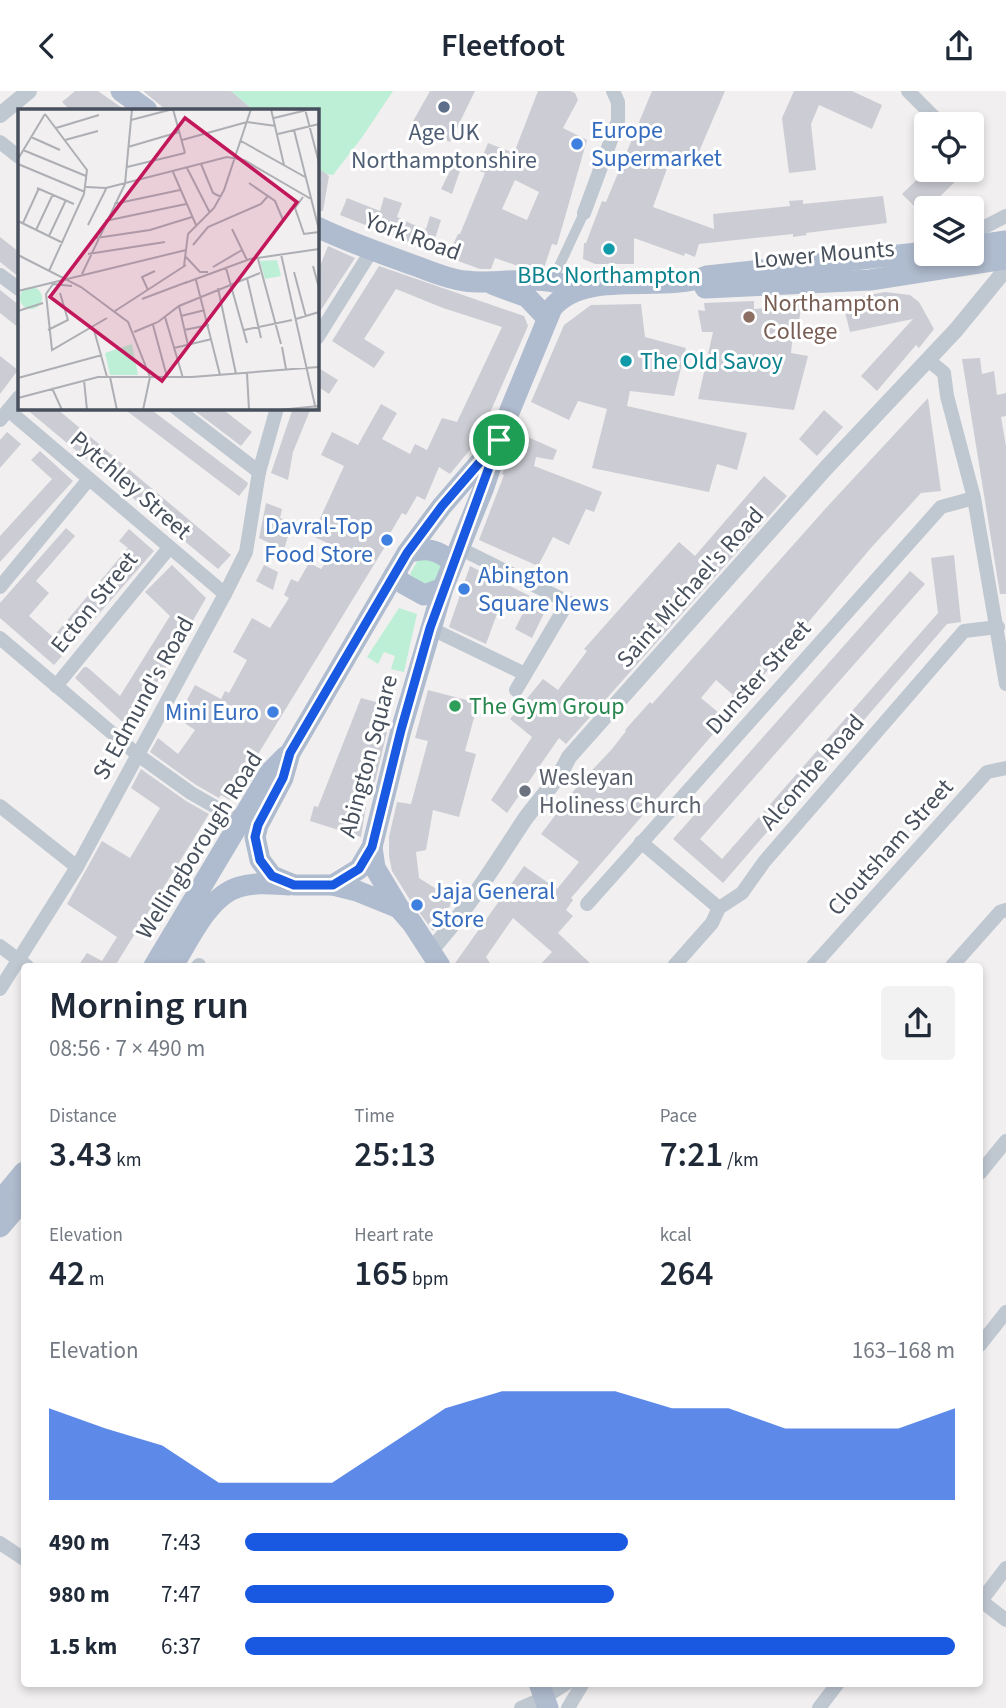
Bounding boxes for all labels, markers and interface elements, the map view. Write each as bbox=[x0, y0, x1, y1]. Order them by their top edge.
text: Fleetfoot bbox=[441, 23, 565, 69]
icon: back bbox=[28, 27, 66, 65]
icon: share bbox=[940, 27, 978, 65]
marker: Age UK Northamptonshire bbox=[436, 99, 452, 115]
inset map bbox=[18, 109, 318, 409]
map controls bbox=[914, 112, 984, 266]
button: locate bbox=[914, 112, 984, 182]
place label: Europe Supermarket bbox=[591, 113, 722, 176]
place label: Age UK Northamptonshire bbox=[351, 115, 537, 178]
marker: Europe Supermarket bbox=[569, 136, 585, 152]
button: layers bbox=[914, 196, 984, 266]
street label: York Road bbox=[359, 203, 466, 270]
street label: Lower Mounts bbox=[752, 231, 896, 278]
marker: BBC Northampton bbox=[601, 241, 617, 257]
place label: BBC Northampton bbox=[517, 258, 701, 293]
place label: Northampton College bbox=[763, 286, 900, 349]
marker: Northampton College bbox=[741, 309, 757, 325]
place label: The Old Savoy bbox=[640, 344, 783, 379]
marker: The Old Savoy bbox=[618, 353, 634, 369]
pin bbox=[469, 410, 529, 470]
icon: arrive bbox=[480, 421, 518, 459]
street label: Pytchley Street bbox=[62, 423, 199, 548]
street label: Saint Michael's Road bbox=[608, 499, 772, 676]
place label: Davral-Top Food Store bbox=[264, 509, 373, 572]
marker: Davral-Top Food Store bbox=[379, 532, 395, 548]
street label: Ecton Street bbox=[42, 544, 146, 661]
place label: Abington Square News bbox=[478, 558, 609, 621]
marker: Abington Square News bbox=[456, 581, 472, 597]
street label: St Edmund's Road bbox=[84, 610, 203, 786]
street label: Dunster Street bbox=[697, 612, 819, 742]
street label: Abington Square bbox=[330, 671, 407, 842]
place label: The Gym Group bbox=[469, 689, 625, 724]
place label: Mini Euro bbox=[165, 695, 259, 730]
marker: The Gym Group bbox=[447, 698, 463, 714]
marker: Mini Euro bbox=[265, 704, 281, 720]
street label: Alcombe Road bbox=[752, 707, 873, 838]
street label: Wellingborough Road bbox=[127, 744, 272, 946]
place label: Wesleyan Holiness Church bbox=[539, 760, 702, 823]
street label: Cloutsham Street bbox=[819, 771, 962, 924]
marker: Wesleyan Holiness Church bbox=[517, 783, 533, 799]
place label: Jaja General Store bbox=[431, 874, 555, 937]
marker: Jaja General Store bbox=[409, 897, 425, 913]
text: Morning run bbox=[49, 979, 249, 1033]
button: share bbox=[881, 986, 955, 1060]
text: 08:56 · 7 × 490 m bbox=[49, 1032, 205, 1065]
text: Distance bbox=[49, 1103, 117, 1130]
text: Time bbox=[354, 1103, 394, 1130]
text: Pace bbox=[660, 1103, 697, 1130]
text: 3.43 bbox=[49, 1130, 113, 1180]
text: 25:13 bbox=[354, 1130, 436, 1180]
text: 7:21 bbox=[660, 1130, 723, 1180]
text: km bbox=[113, 1147, 141, 1174]
text: /km bbox=[723, 1147, 759, 1174]
text: Elevation bbox=[49, 1222, 123, 1249]
text: Heart rate bbox=[354, 1222, 433, 1249]
text: kcal bbox=[660, 1222, 692, 1249]
text: 42 bbox=[49, 1249, 85, 1299]
text: 165 bbox=[354, 1249, 408, 1299]
text: 264 bbox=[660, 1249, 714, 1299]
text: m bbox=[85, 1266, 104, 1293]
text: bpm bbox=[408, 1266, 449, 1293]
text: Elevation bbox=[49, 1334, 139, 1367]
text: 163–168 m bbox=[852, 1334, 955, 1367]
text: 490 m bbox=[49, 1526, 110, 1559]
text: 7:43 bbox=[161, 1526, 201, 1559]
text: 980 m bbox=[49, 1578, 110, 1611]
text: 7:47 bbox=[161, 1578, 201, 1611]
text: 1.5 km bbox=[49, 1630, 117, 1663]
text: 6:37 bbox=[161, 1630, 201, 1663]

